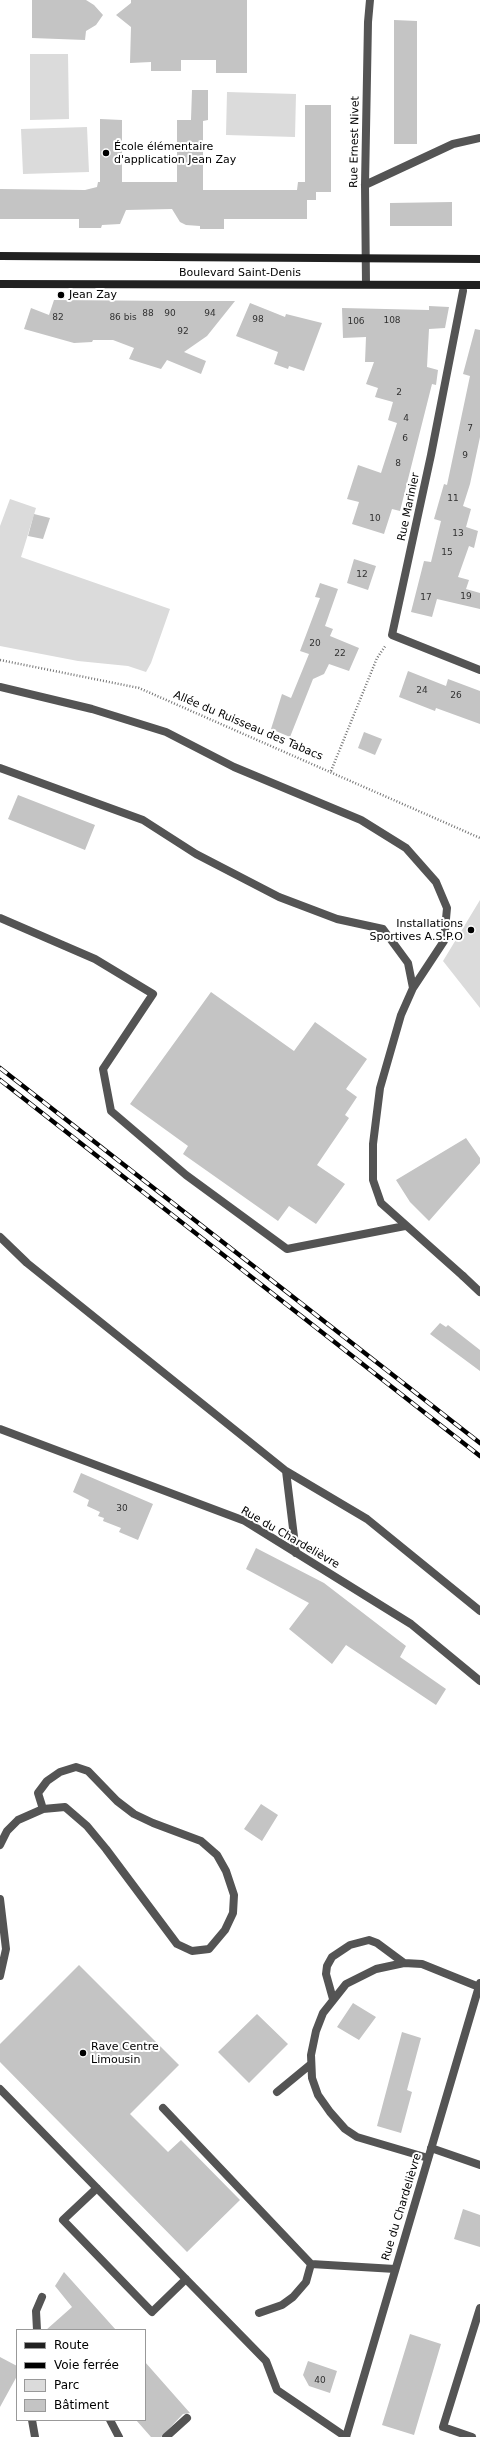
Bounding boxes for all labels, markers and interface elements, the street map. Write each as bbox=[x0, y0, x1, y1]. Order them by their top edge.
street label: Rue Ernest Nivet bbox=[348, 96, 362, 188]
place label: École élémentaire d'application Jean Zay bbox=[114, 140, 236, 166]
marker: École élémentaire d'application Jean Zay bbox=[101, 148, 111, 158]
street label: Boulevard Saint-Denis bbox=[179, 266, 301, 280]
place label: Jean Zay bbox=[69, 288, 117, 302]
marker: Jean Zay bbox=[56, 290, 66, 300]
house number: 88 bbox=[142, 309, 154, 319]
house number: 90 bbox=[164, 309, 176, 319]
house number: 94 bbox=[204, 309, 216, 319]
house number: 82 bbox=[52, 313, 64, 323]
house number: 86 bis bbox=[109, 313, 137, 323]
house number: 98 bbox=[252, 315, 264, 325]
house number: 108 bbox=[383, 316, 401, 326]
house number: 106 bbox=[347, 317, 365, 327]
house number: 92 bbox=[177, 327, 189, 337]
house number: 2 bbox=[396, 388, 402, 398]
house number: 4 bbox=[403, 414, 409, 424]
house number: 7 bbox=[467, 424, 473, 434]
house number: 6 bbox=[402, 434, 408, 444]
house number: 9 bbox=[462, 451, 468, 461]
house number: 8 bbox=[395, 459, 401, 469]
street label: Rue Marinier bbox=[395, 472, 423, 542]
house number: 11 bbox=[447, 494, 459, 504]
house number: 10 bbox=[369, 514, 381, 524]
house number: 13 bbox=[452, 529, 464, 539]
house number: 15 bbox=[441, 548, 453, 558]
house number: 12 bbox=[356, 570, 368, 580]
house number: 19 bbox=[460, 592, 472, 602]
house number: 17 bbox=[420, 593, 432, 603]
house number: 20 bbox=[309, 639, 321, 649]
house number: 22 bbox=[334, 649, 346, 659]
house number: 24 bbox=[416, 686, 428, 696]
street label: Allée du Ruisseau des Tabacs bbox=[171, 688, 325, 764]
house number: 26 bbox=[450, 691, 462, 701]
place label: Installations Sportives A.S.P.O bbox=[370, 917, 463, 943]
marker: Installations Sportives A.S.P.O bbox=[466, 925, 476, 935]
house number: 30 bbox=[116, 1504, 128, 1514]
street label: Rue du Chardelièvre bbox=[238, 1504, 342, 1572]
place label: Rave Centre Limousin bbox=[91, 2040, 159, 2066]
marker: Rave Centre Limousin bbox=[78, 2048, 88, 2058]
street label: Rue du Chardelièvre bbox=[379, 2152, 425, 2262]
legend bbox=[16, 2329, 146, 2421]
text: Route bbox=[54, 2338, 89, 2352]
text: Voie ferrée bbox=[54, 2358, 119, 2372]
house number: 40 bbox=[314, 2376, 326, 2386]
text: Parc bbox=[54, 2378, 79, 2392]
text: Bâtiment bbox=[54, 2398, 109, 2412]

